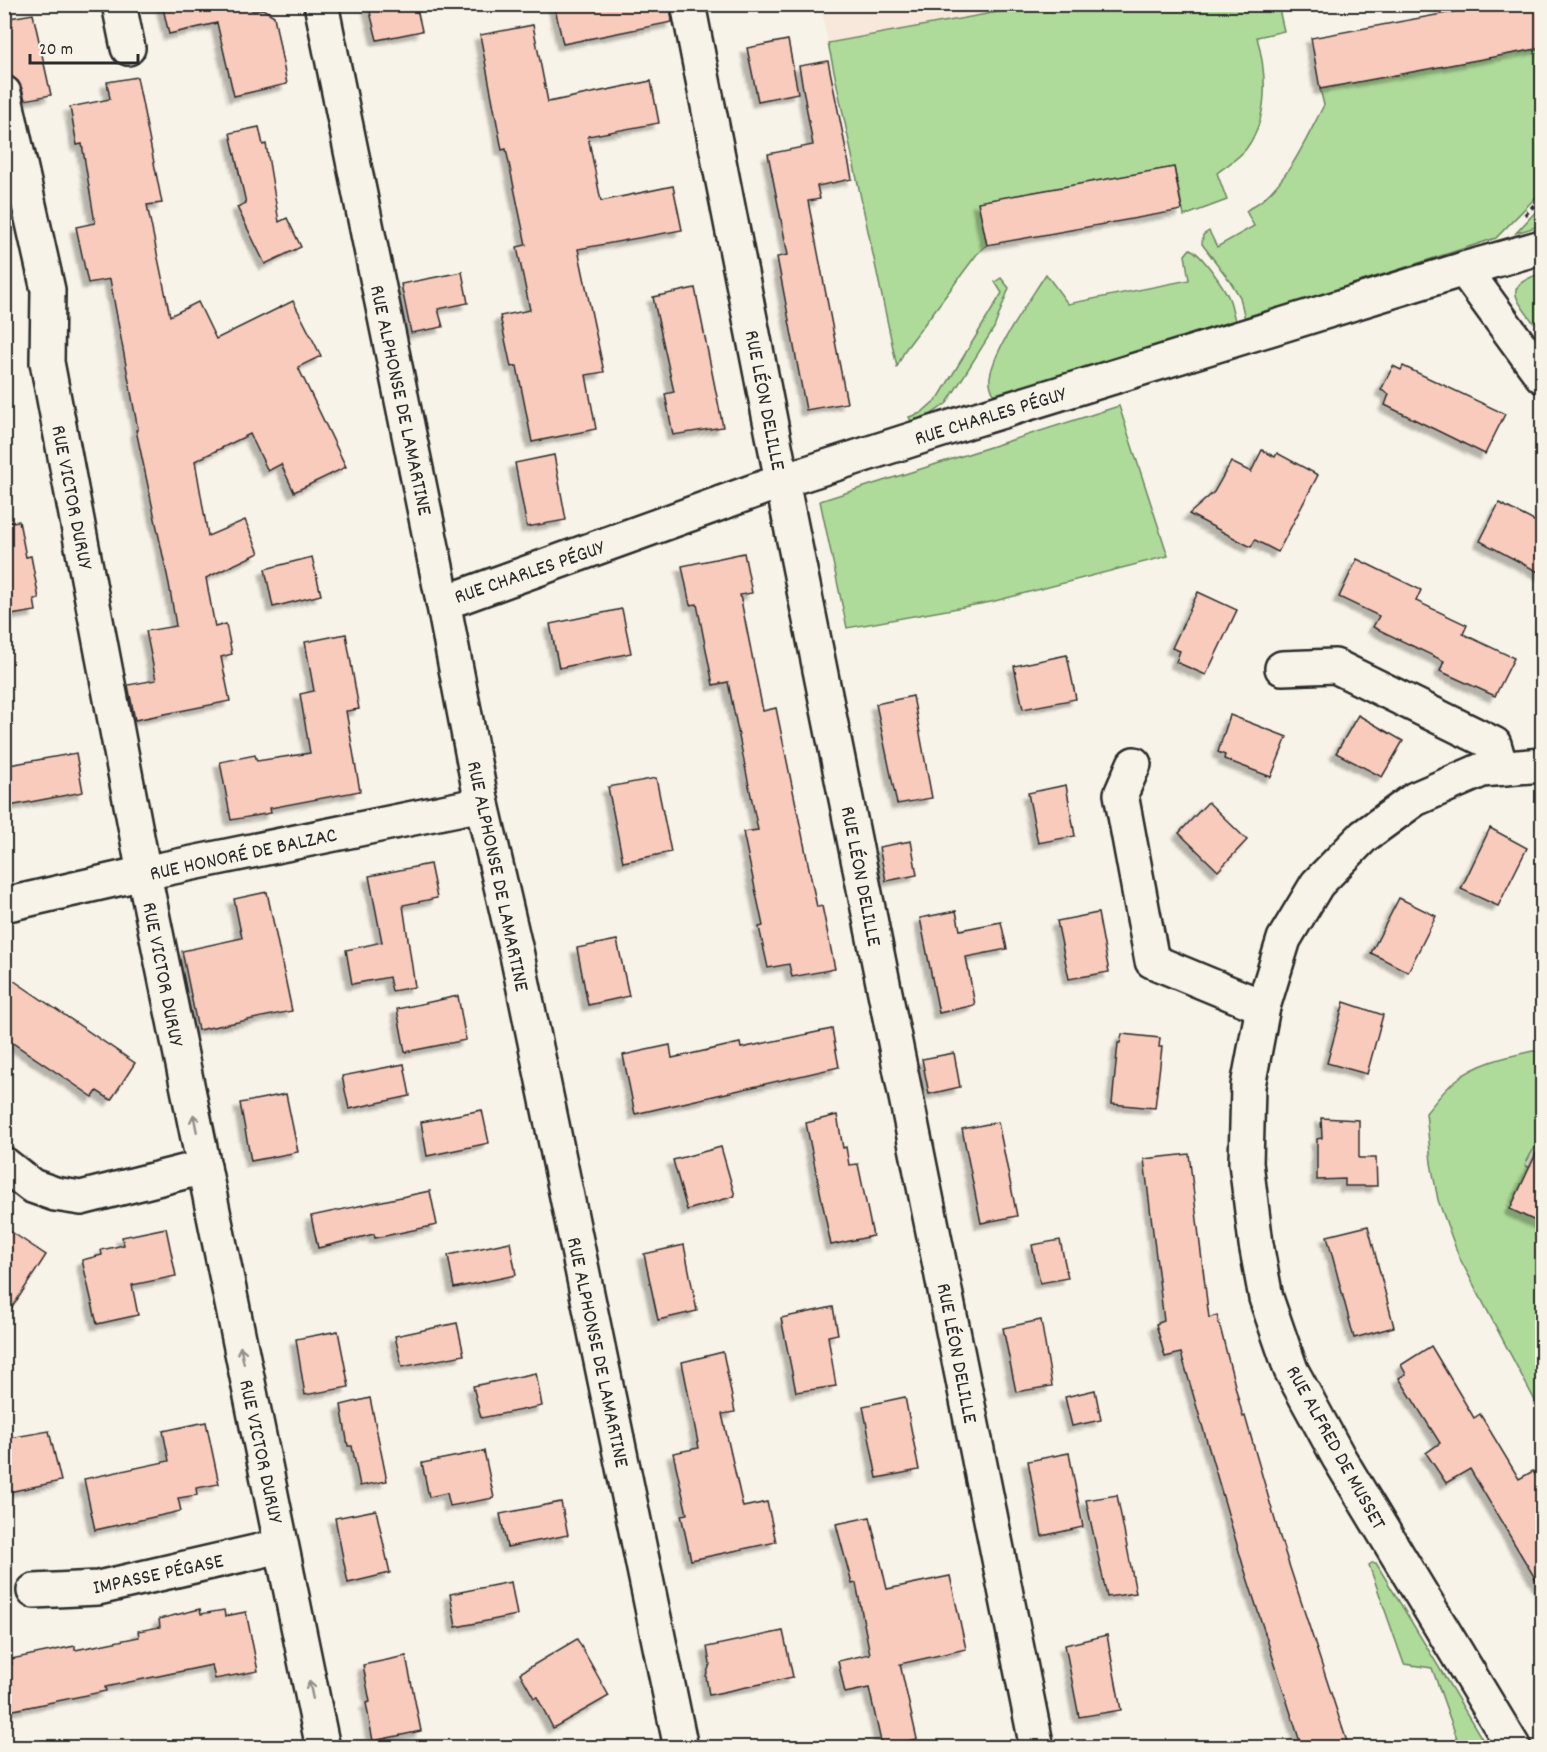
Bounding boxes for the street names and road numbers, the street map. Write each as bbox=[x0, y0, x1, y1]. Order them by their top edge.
street label: RUE ALPHONSE DE LAMARTINE bbox=[360, 283, 438, 519]
street label: RUE LÉON DELILLE bbox=[735, 328, 791, 474]
street label: RUE CHARLES PÉGUY bbox=[911, 380, 1072, 455]
street label: RUE VICTOR DURUY bbox=[41, 423, 99, 573]
street label: RUE CHARLES PÉGUY bbox=[451, 534, 610, 614]
street label: RUE ALPHONSE DE LAMARTINE bbox=[457, 759, 535, 995]
street label: RUE LÉON DELILLE bbox=[831, 804, 887, 950]
street label: RUE HONORÉ DE BALZAC bbox=[147, 821, 340, 890]
street label: RUE VICTOR DURUY bbox=[132, 900, 190, 1050]
street label: RUE ALPHONSE DE LAMARTINE bbox=[557, 1235, 635, 1471]
street label: RUE LÉON DELILLE bbox=[927, 1281, 983, 1427]
street label: RUE ALFRED DE MUSSET bbox=[1277, 1361, 1392, 1537]
street label: RUE VICTOR DURUY bbox=[229, 1377, 289, 1528]
street label: IMPASSE PÉGASE bbox=[91, 1547, 227, 1604]

